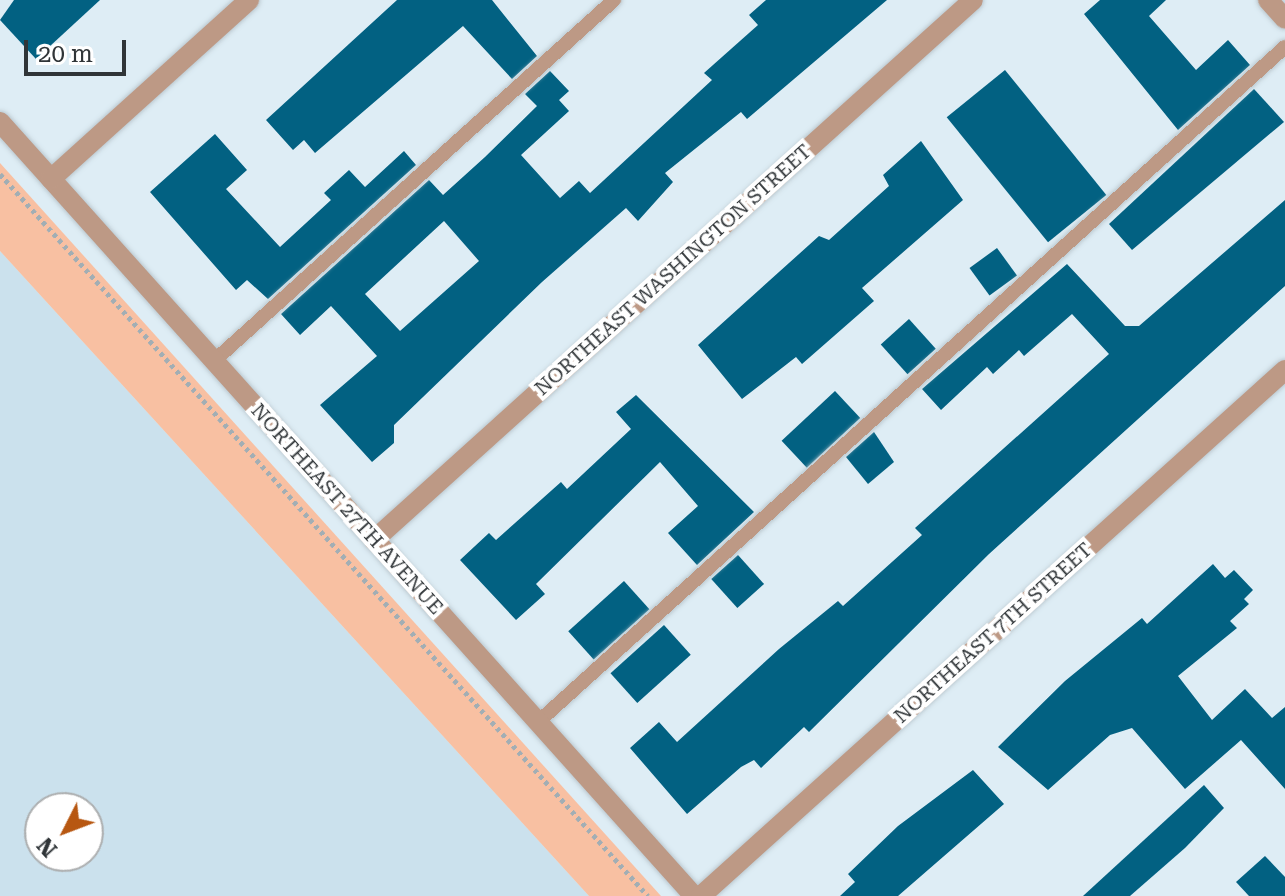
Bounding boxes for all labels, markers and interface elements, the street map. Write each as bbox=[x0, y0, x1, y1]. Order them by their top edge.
scale bar bbox=[28, 24, 130, 74]
text: 20 m bbox=[38, 40, 93, 68]
street label: NORTHEAST WASHINGTON STREET bbox=[530, 139, 816, 401]
street label: NORTHEAST 27TH AVENUE bbox=[246, 399, 448, 619]
street label: NORTHEAST 7TH STREET bbox=[889, 538, 1097, 728]
north arrow bbox=[24, 792, 104, 872]
text: N bbox=[32, 832, 62, 862]

